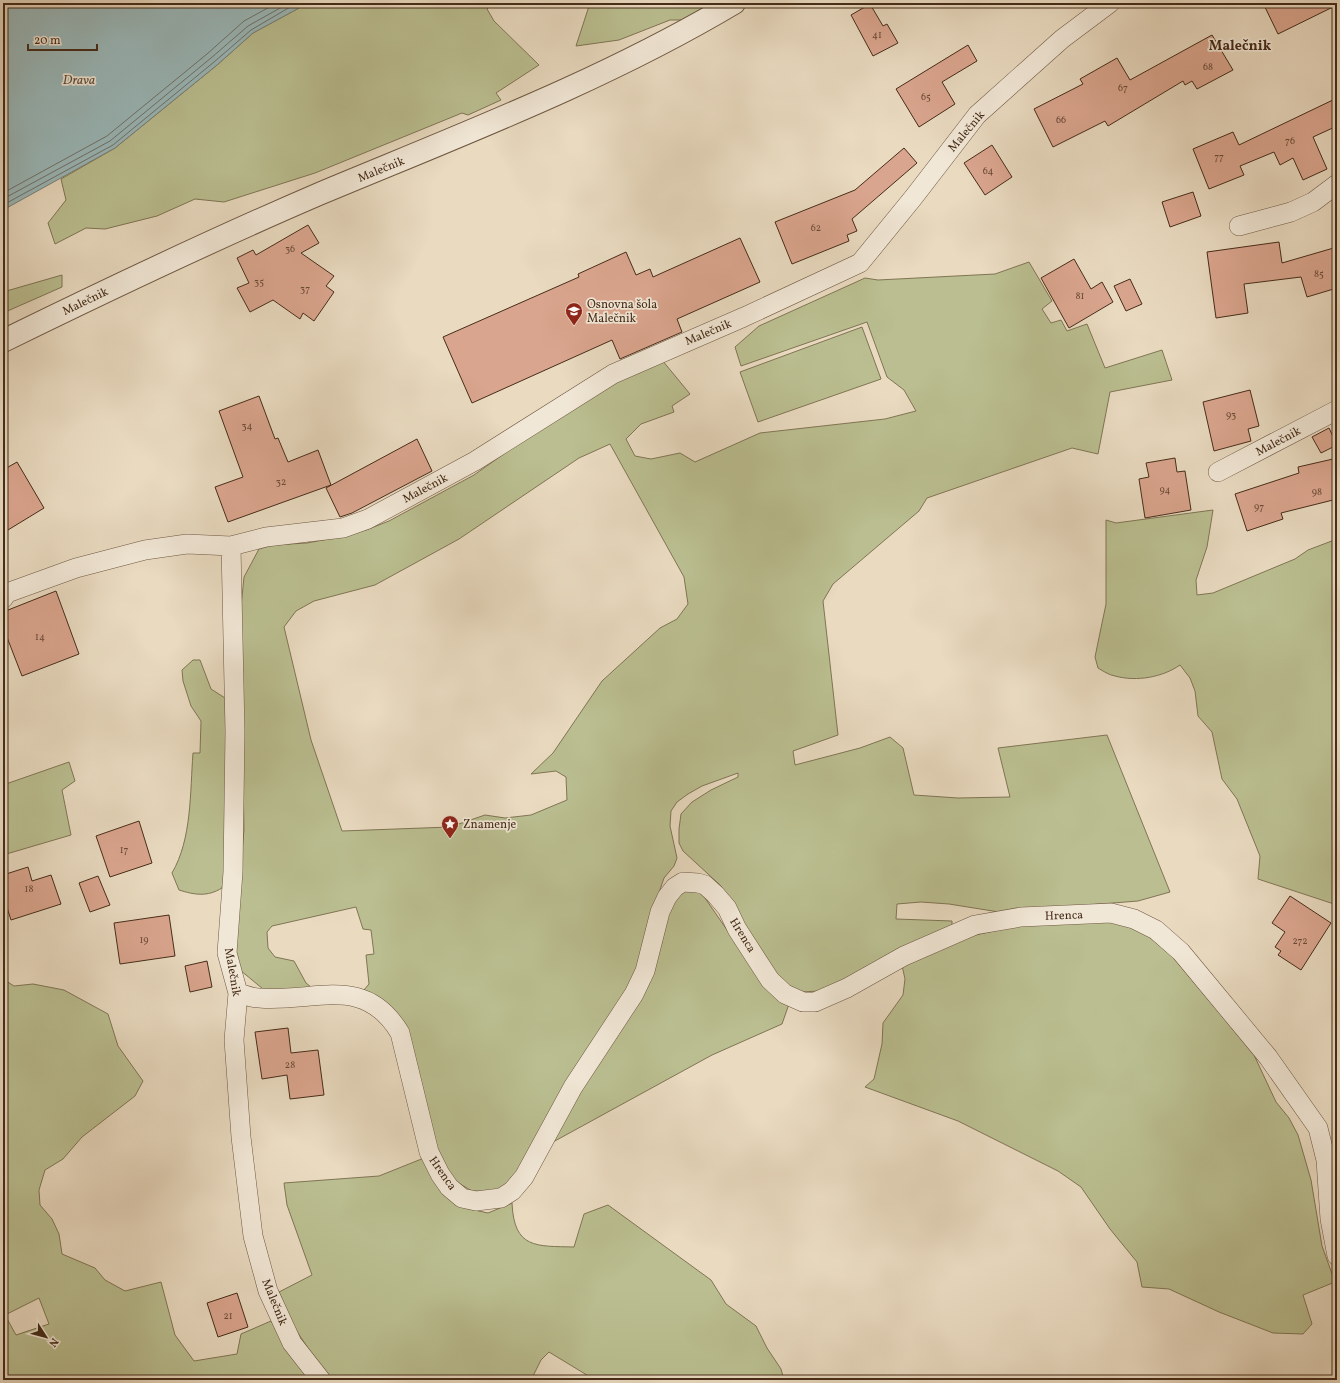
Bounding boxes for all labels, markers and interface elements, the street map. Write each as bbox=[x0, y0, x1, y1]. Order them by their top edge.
scale bar bbox=[28, 26, 97, 52]
house number: 41 bbox=[872, 28, 882, 42]
text: 20 m bbox=[34, 33, 61, 49]
district label: Malečnik bbox=[1209, 37, 1272, 56]
house number: 68 bbox=[1203, 60, 1213, 74]
water label: Drava bbox=[63, 72, 95, 90]
house number: 67 bbox=[1118, 81, 1128, 95]
house number: 65 bbox=[921, 90, 931, 104]
street label: Malečnik bbox=[945, 107, 989, 156]
house number: 66 bbox=[1056, 113, 1066, 127]
house number: 76 bbox=[1285, 134, 1295, 148]
house number: 77 bbox=[1214, 150, 1224, 164]
street label: Malečnik bbox=[356, 153, 408, 187]
house number: 64 bbox=[983, 164, 993, 178]
house number: 62 bbox=[811, 221, 821, 235]
house number: 36 bbox=[285, 242, 295, 256]
house number: 85 bbox=[1314, 267, 1324, 281]
house number: 35 bbox=[254, 275, 264, 289]
house number: 37 bbox=[300, 282, 310, 296]
street label: Malečnik bbox=[60, 284, 111, 320]
house number: 81 bbox=[1076, 289, 1085, 303]
place label: Osnovna šola Malečnik bbox=[587, 297, 657, 327]
school or university icon: Osnovna šola Malečnik bbox=[564, 301, 584, 326]
street label: Malečnik bbox=[683, 316, 735, 350]
house number: 93 bbox=[1226, 408, 1236, 422]
house number: 34 bbox=[241, 419, 253, 433]
street label: Malečnik bbox=[1253, 423, 1304, 460]
street label: Malečnik bbox=[400, 470, 451, 507]
house number: 32 bbox=[276, 475, 286, 489]
house number: 94 bbox=[1160, 483, 1170, 497]
house number: 98 bbox=[1312, 485, 1322, 499]
house number: 97 bbox=[1254, 500, 1264, 514]
house number: 14 bbox=[35, 630, 45, 644]
place icon: Znamenje bbox=[440, 814, 460, 839]
place label: Znamenje bbox=[463, 817, 517, 833]
house number: 17 bbox=[120, 843, 129, 857]
house number: 18 bbox=[25, 882, 33, 896]
street label: Hrenca bbox=[1045, 907, 1083, 925]
street label: Hrenca bbox=[725, 915, 759, 956]
house number: 19 bbox=[139, 933, 149, 947]
house number: 272 bbox=[1292, 934, 1308, 948]
street label: Malečnik bbox=[220, 947, 244, 998]
house number: 28 bbox=[285, 1058, 295, 1072]
street label: Hrenca bbox=[425, 1153, 460, 1194]
street label: Malečnik bbox=[257, 1277, 291, 1329]
house number: 21 bbox=[223, 1309, 233, 1323]
north arrow bbox=[26, 1317, 66, 1357]
text: N bbox=[44, 1334, 61, 1350]

